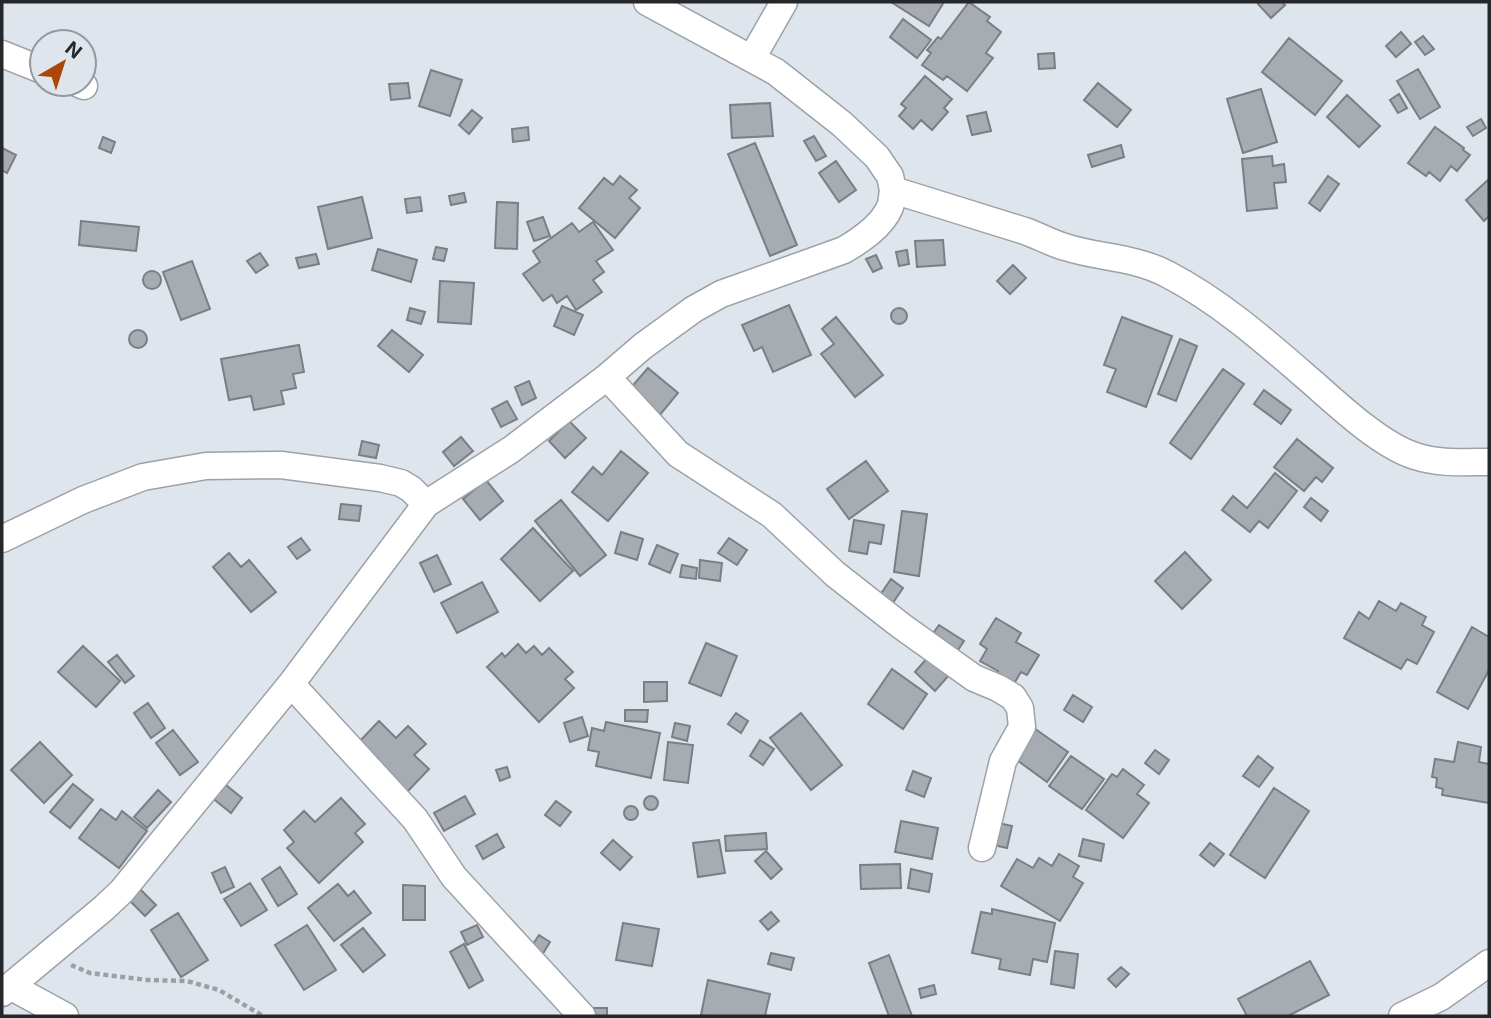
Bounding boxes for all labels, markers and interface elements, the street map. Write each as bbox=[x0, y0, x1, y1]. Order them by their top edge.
north arrow bbox=[28, 28, 98, 98]
text: N bbox=[61, 37, 86, 64]

